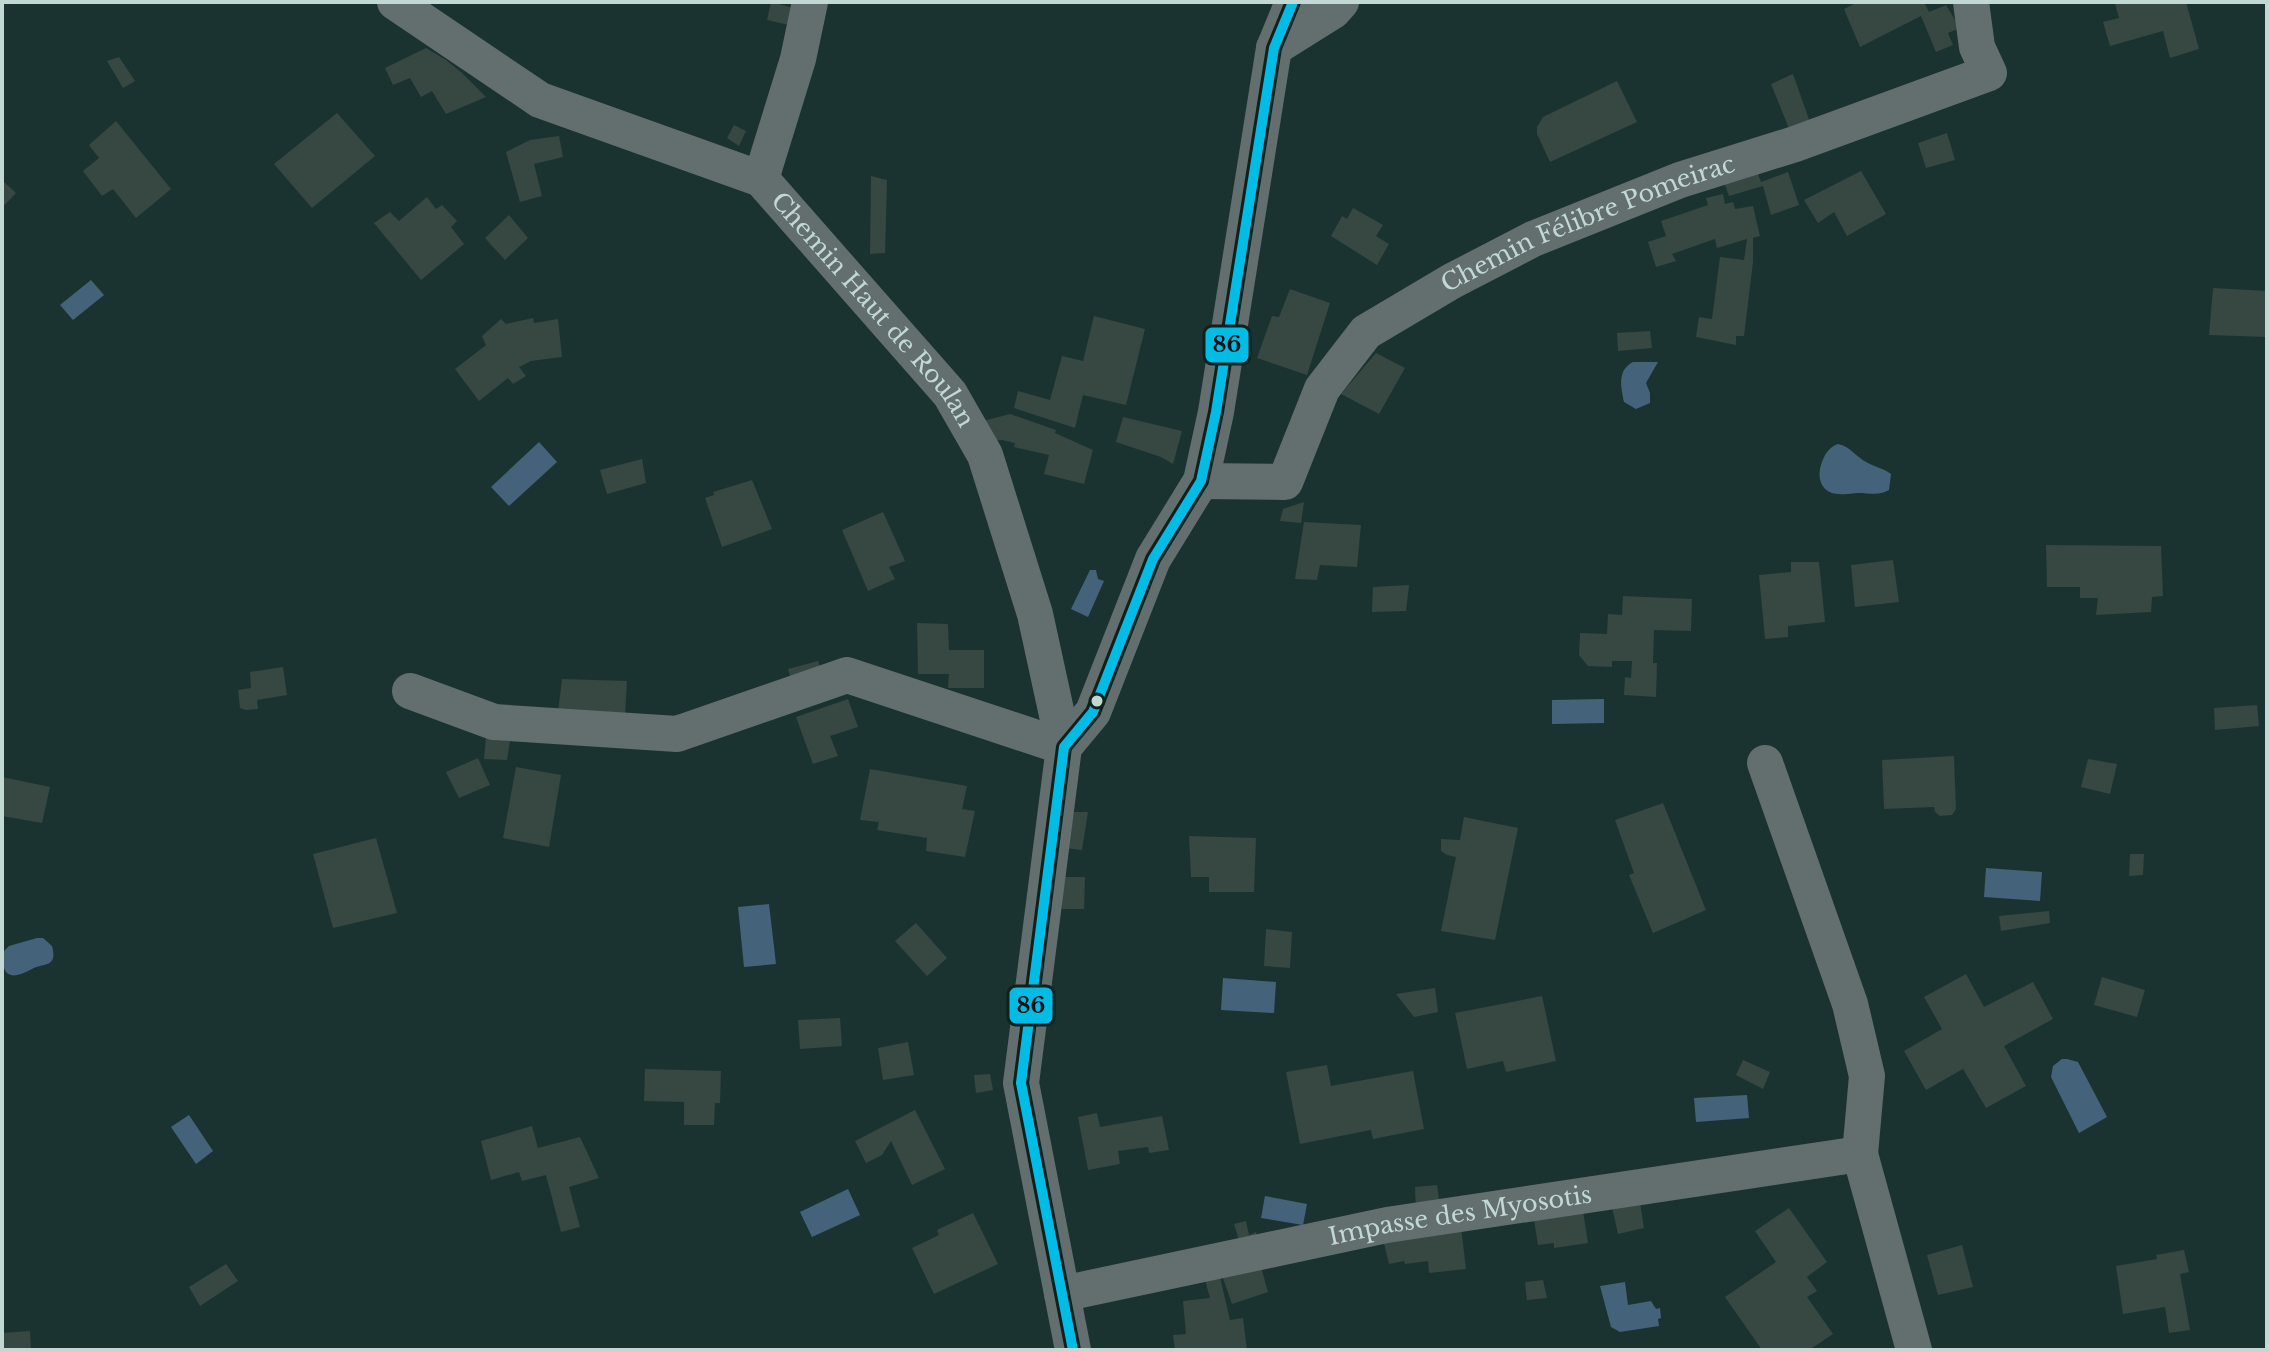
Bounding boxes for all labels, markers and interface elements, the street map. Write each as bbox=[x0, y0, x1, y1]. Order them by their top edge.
street label: Chemin Félibre Pomeirac bbox=[1436, 149, 1738, 298]
street label: Chemin Haut de Roulan bbox=[765, 186, 981, 432]
line badge: 86 bbox=[1204, 326, 1250, 364]
text: 86 bbox=[1213, 331, 1241, 358]
unlabelled marker bbox=[1089, 693, 1105, 709]
line badge: 86 bbox=[1008, 986, 1054, 1025]
text: 86 bbox=[1017, 992, 1045, 1019]
street label: Impasse des Myosotis bbox=[1326, 1179, 1594, 1251]

